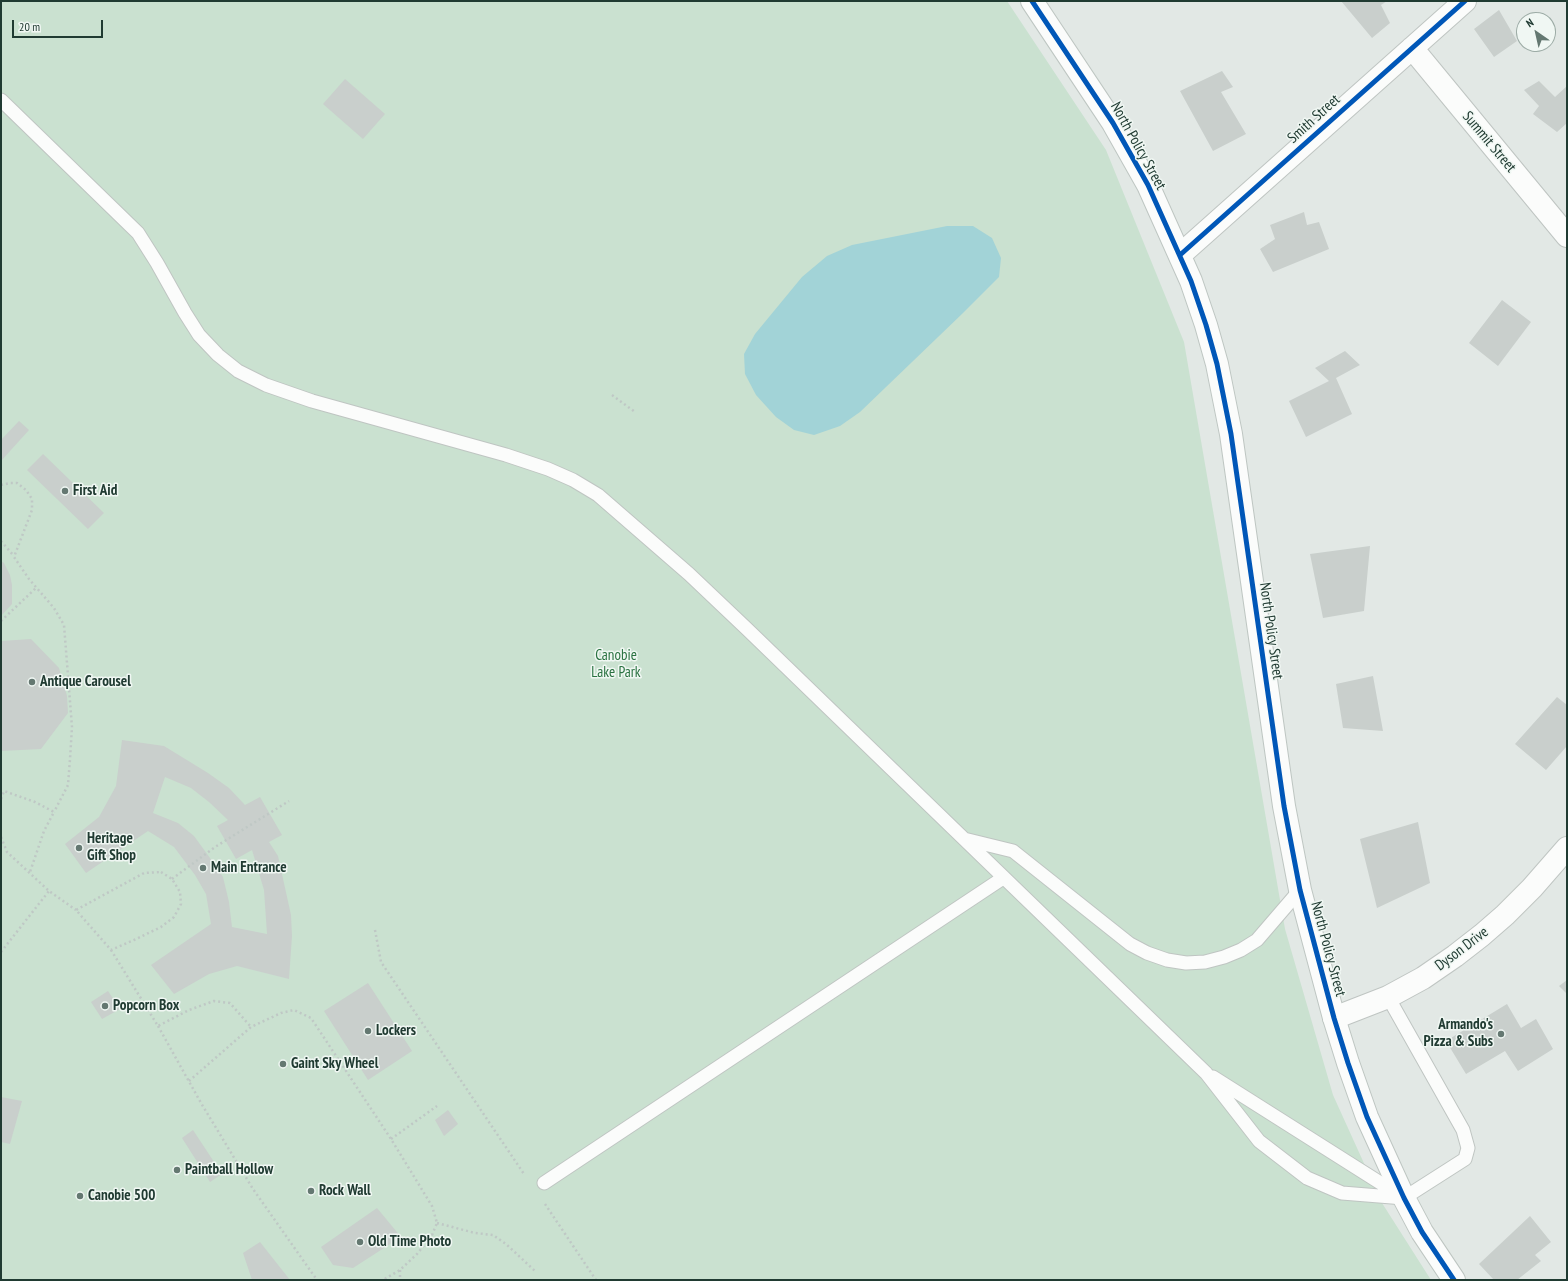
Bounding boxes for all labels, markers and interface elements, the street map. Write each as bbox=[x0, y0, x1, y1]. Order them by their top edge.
scale bar bbox=[14, 12, 105, 38]
north arrow bbox=[1516, 12, 1556, 52]
text: N bbox=[1523, 15, 1536, 30]
text: 20 m bbox=[19, 19, 40, 34]
street label: Smith Street bbox=[1284, 91, 1344, 147]
street label: North Policy Street bbox=[1106, 99, 1170, 193]
street label: Summit Street bbox=[1458, 108, 1520, 176]
place label: First Aid bbox=[73, 482, 117, 500]
marker: First Aid bbox=[60, 486, 70, 496]
street label: North Policy Street bbox=[1255, 581, 1287, 681]
park label: Canobie Lake Park bbox=[591, 647, 641, 682]
place label: Antique Carousel bbox=[40, 673, 131, 691]
marker: Antique Carousel bbox=[27, 677, 37, 687]
place label: Heritage Gift Shop bbox=[87, 830, 136, 865]
marker: Heritage Gift Shop bbox=[74, 843, 84, 853]
place label: Main Entrance bbox=[211, 859, 287, 877]
marker: Main Entrance bbox=[198, 863, 208, 873]
street label: North Policy Street bbox=[1307, 900, 1349, 998]
street label: Dyson Drive bbox=[1432, 923, 1492, 975]
place label: Popcorn Box bbox=[113, 997, 179, 1015]
marker: Popcorn Box bbox=[100, 1001, 110, 1011]
place label: Armando's Pizza & Subs bbox=[1423, 1016, 1493, 1051]
place label: Lockers bbox=[376, 1022, 416, 1040]
marker: Lockers bbox=[363, 1026, 373, 1036]
marker: Armando's Pizza & Subs bbox=[1496, 1029, 1506, 1039]
place label: Gaint Sky Wheel bbox=[291, 1055, 378, 1073]
marker: Gaint Sky Wheel bbox=[278, 1059, 288, 1069]
place label: Paintball Hollow bbox=[185, 1161, 273, 1179]
marker: Paintball Hollow bbox=[172, 1165, 182, 1175]
place label: Rock Wall bbox=[319, 1182, 371, 1200]
marker: Rock Wall bbox=[306, 1186, 316, 1196]
place label: Canobie 500 bbox=[88, 1187, 155, 1205]
marker: Canobie 500 bbox=[75, 1191, 85, 1201]
place label: Old Time Photo bbox=[368, 1233, 451, 1251]
marker: Old Time Photo bbox=[355, 1237, 365, 1247]

